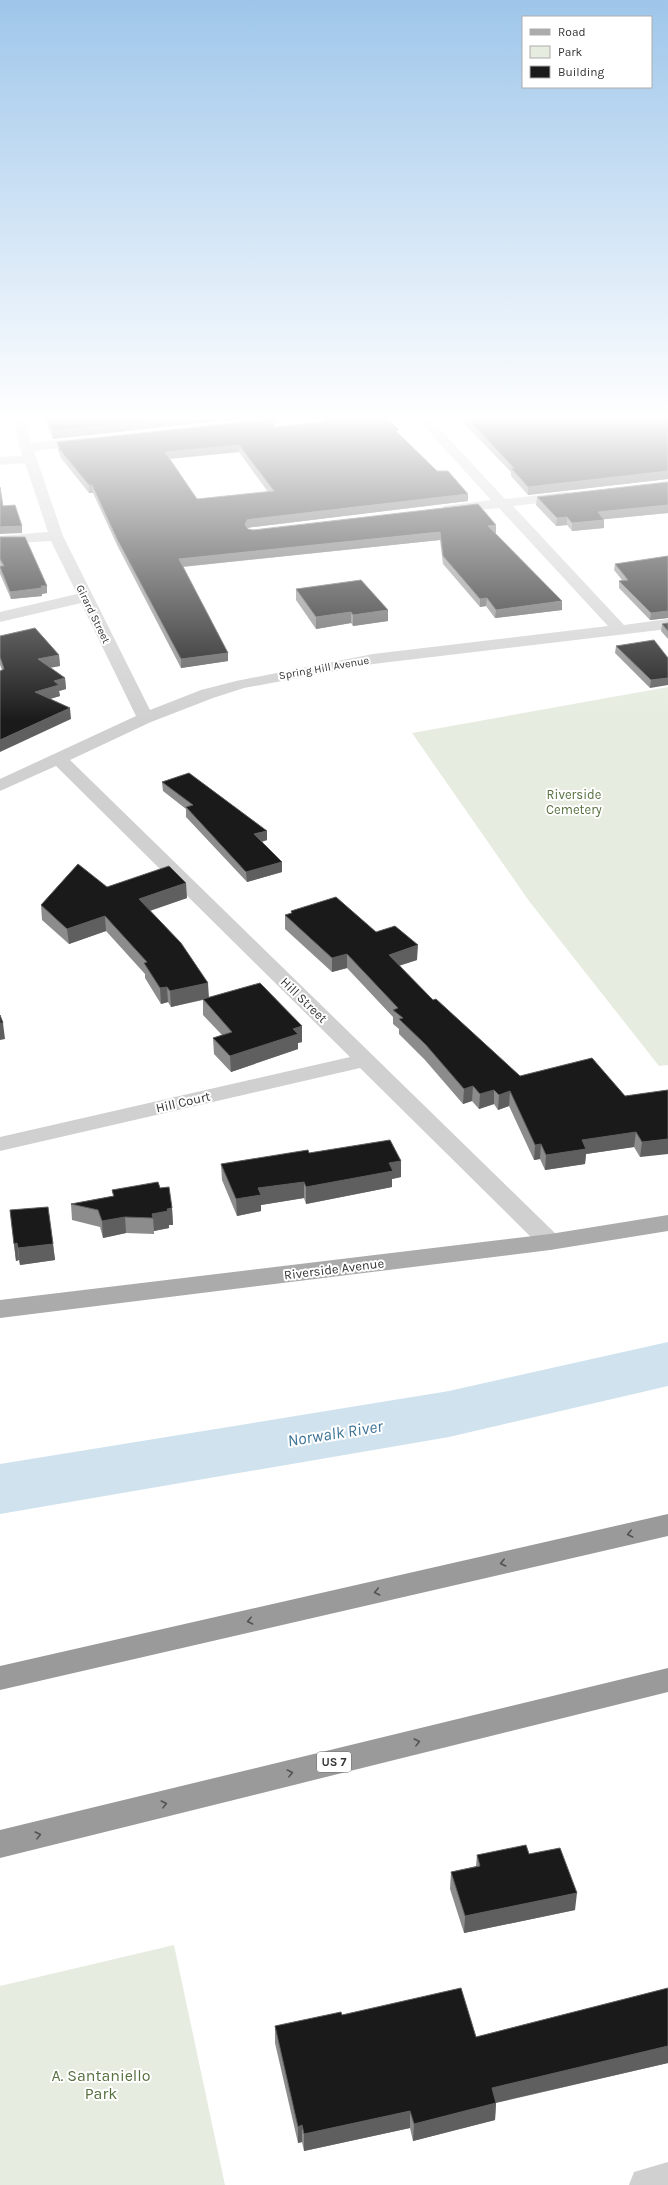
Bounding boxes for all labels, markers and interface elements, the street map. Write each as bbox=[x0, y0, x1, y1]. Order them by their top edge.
legend bbox=[522, 16, 652, 88]
text: Road bbox=[558, 25, 586, 39]
text: Park bbox=[558, 45, 583, 59]
text: Building bbox=[558, 65, 605, 79]
street label: Girard Street bbox=[73, 583, 113, 645]
street label: Spring Hill Avenue bbox=[278, 654, 370, 682]
park label: Riverside Cemetery bbox=[546, 787, 602, 817]
street label: Hill Street bbox=[278, 974, 330, 1026]
street label: Hill Court bbox=[154, 1088, 212, 1116]
street label: Riverside Avenue bbox=[283, 1255, 385, 1283]
water label: Norwalk River bbox=[286, 1415, 385, 1450]
one-way arrow bbox=[627, 1529, 633, 1537]
one-way arrow bbox=[500, 1558, 506, 1566]
one-way arrow bbox=[373, 1587, 380, 1595]
one-way arrow bbox=[247, 1616, 253, 1624]
one-way arrow bbox=[413, 1738, 420, 1747]
road number: US 7 bbox=[317, 1752, 351, 1772]
one-way arrow bbox=[287, 1769, 294, 1778]
one-way arrow bbox=[160, 1800, 167, 1809]
one-way arrow bbox=[34, 1831, 41, 1840]
park label: A. Santaniello Park bbox=[51, 2066, 151, 2103]

